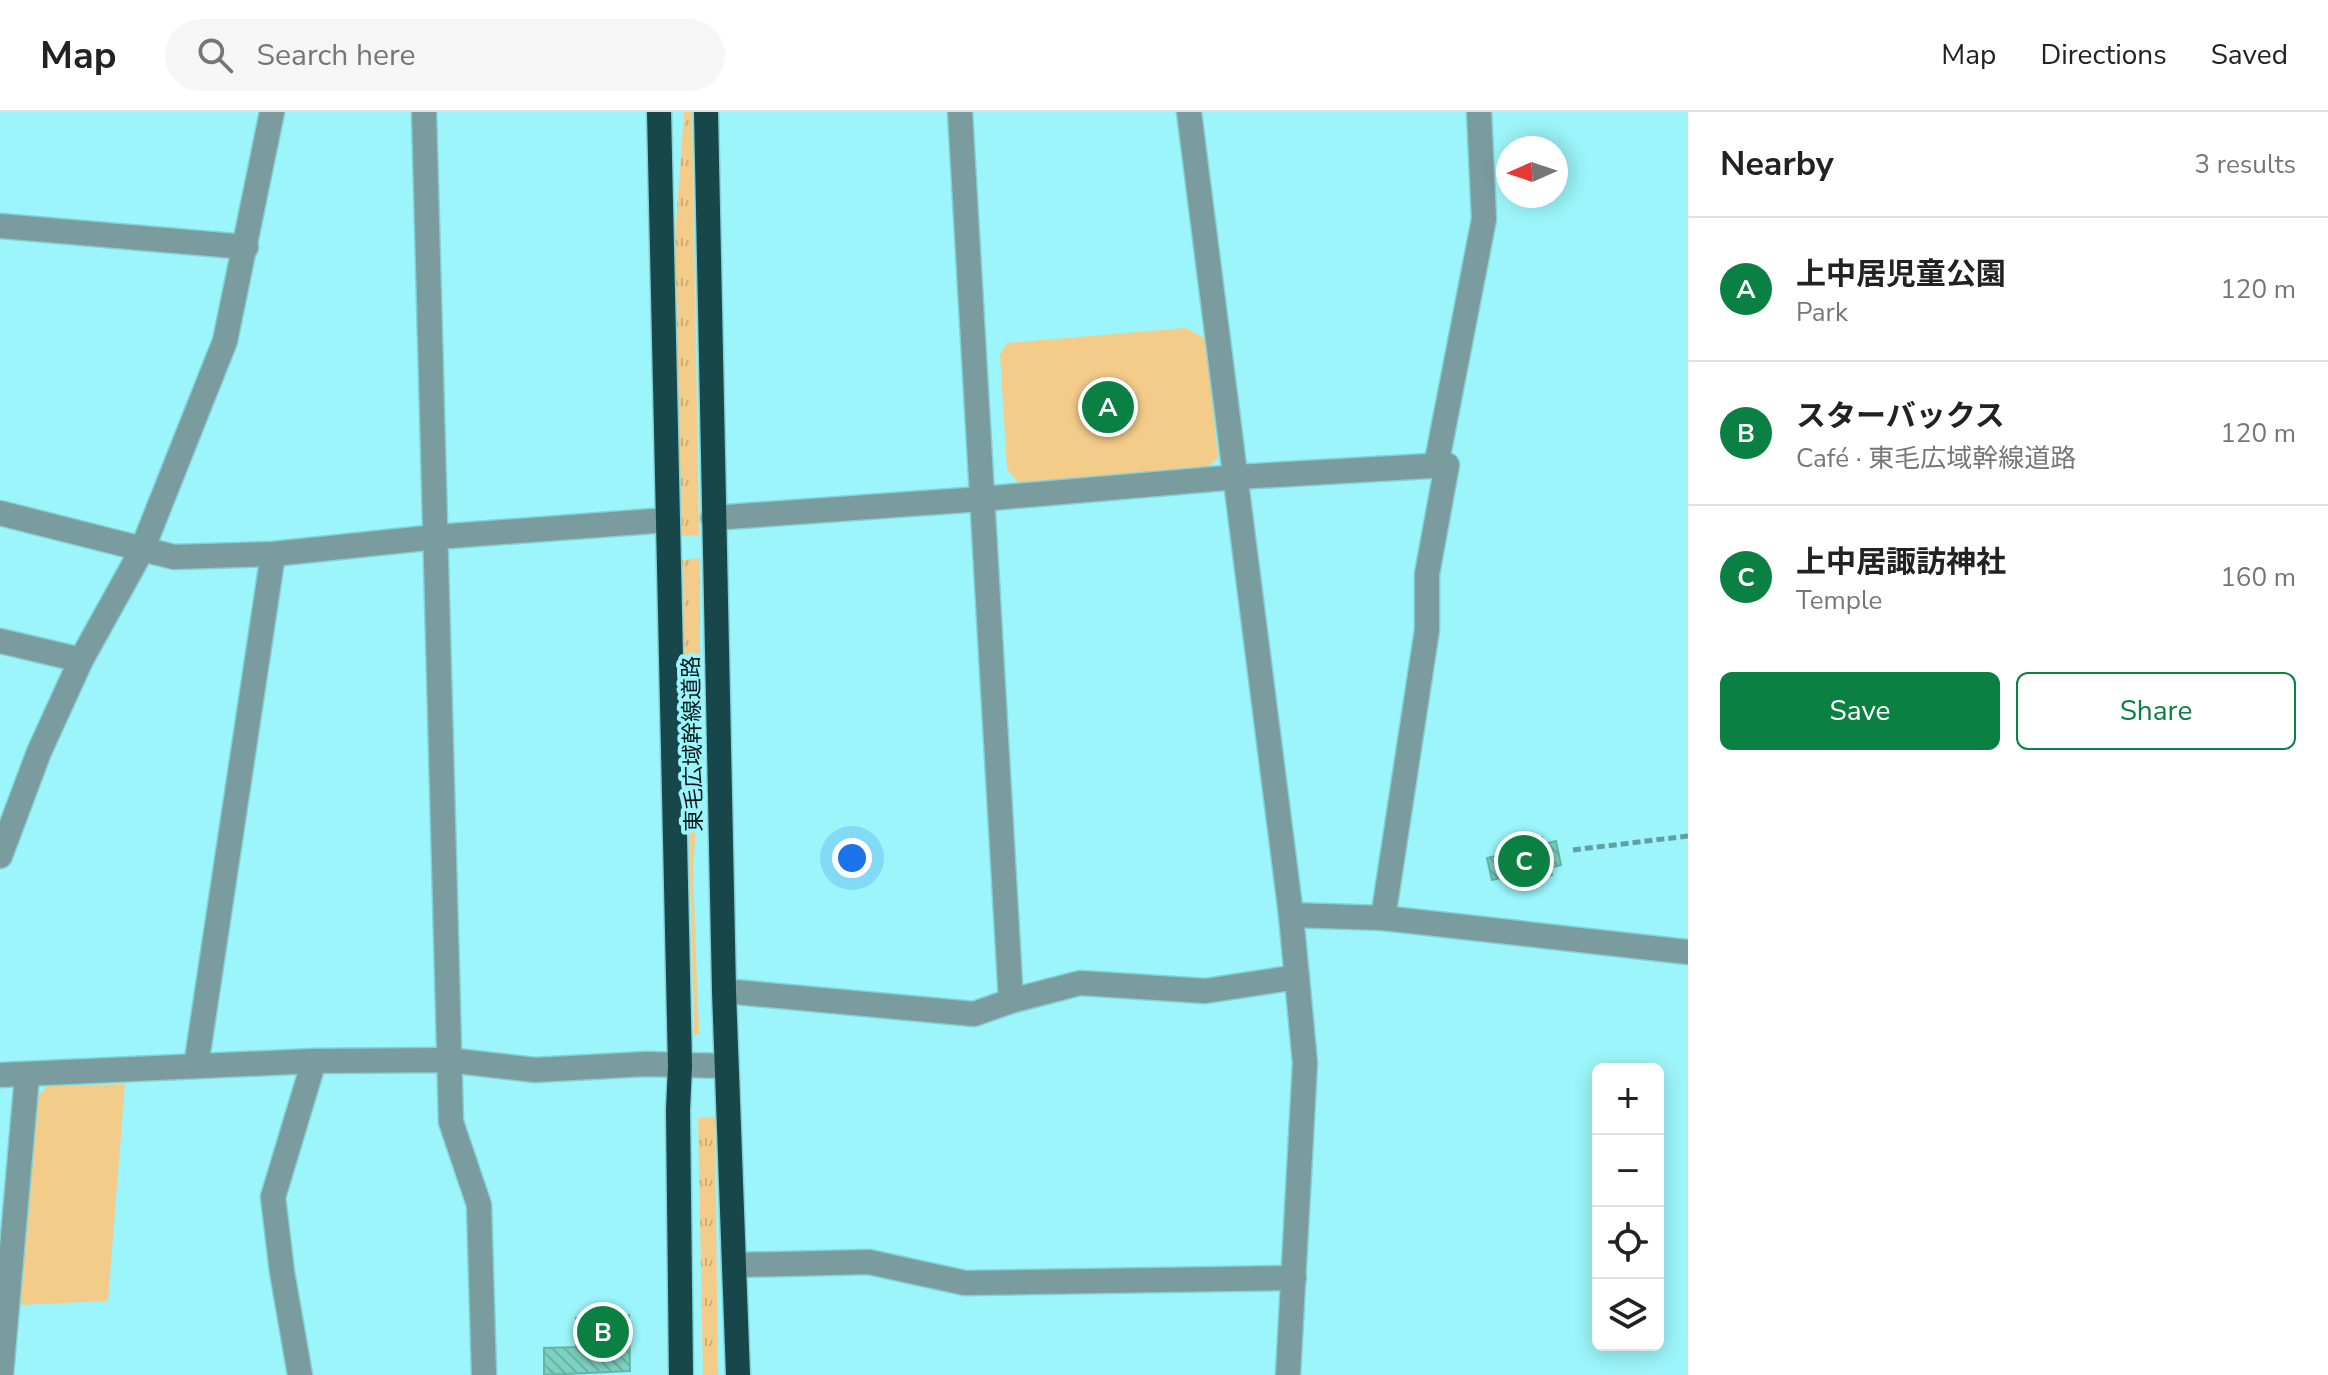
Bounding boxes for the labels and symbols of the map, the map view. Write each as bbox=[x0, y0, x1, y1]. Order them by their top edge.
north arrow bbox=[1496, 136, 1568, 208]
pin: A bbox=[1082, 377, 1134, 437]
street label: 東毛広域幹線道路 bbox=[676, 656, 710, 832]
pin: C bbox=[1498, 831, 1550, 891]
your location bbox=[832, 838, 872, 878]
pin: B bbox=[577, 1302, 629, 1362]

